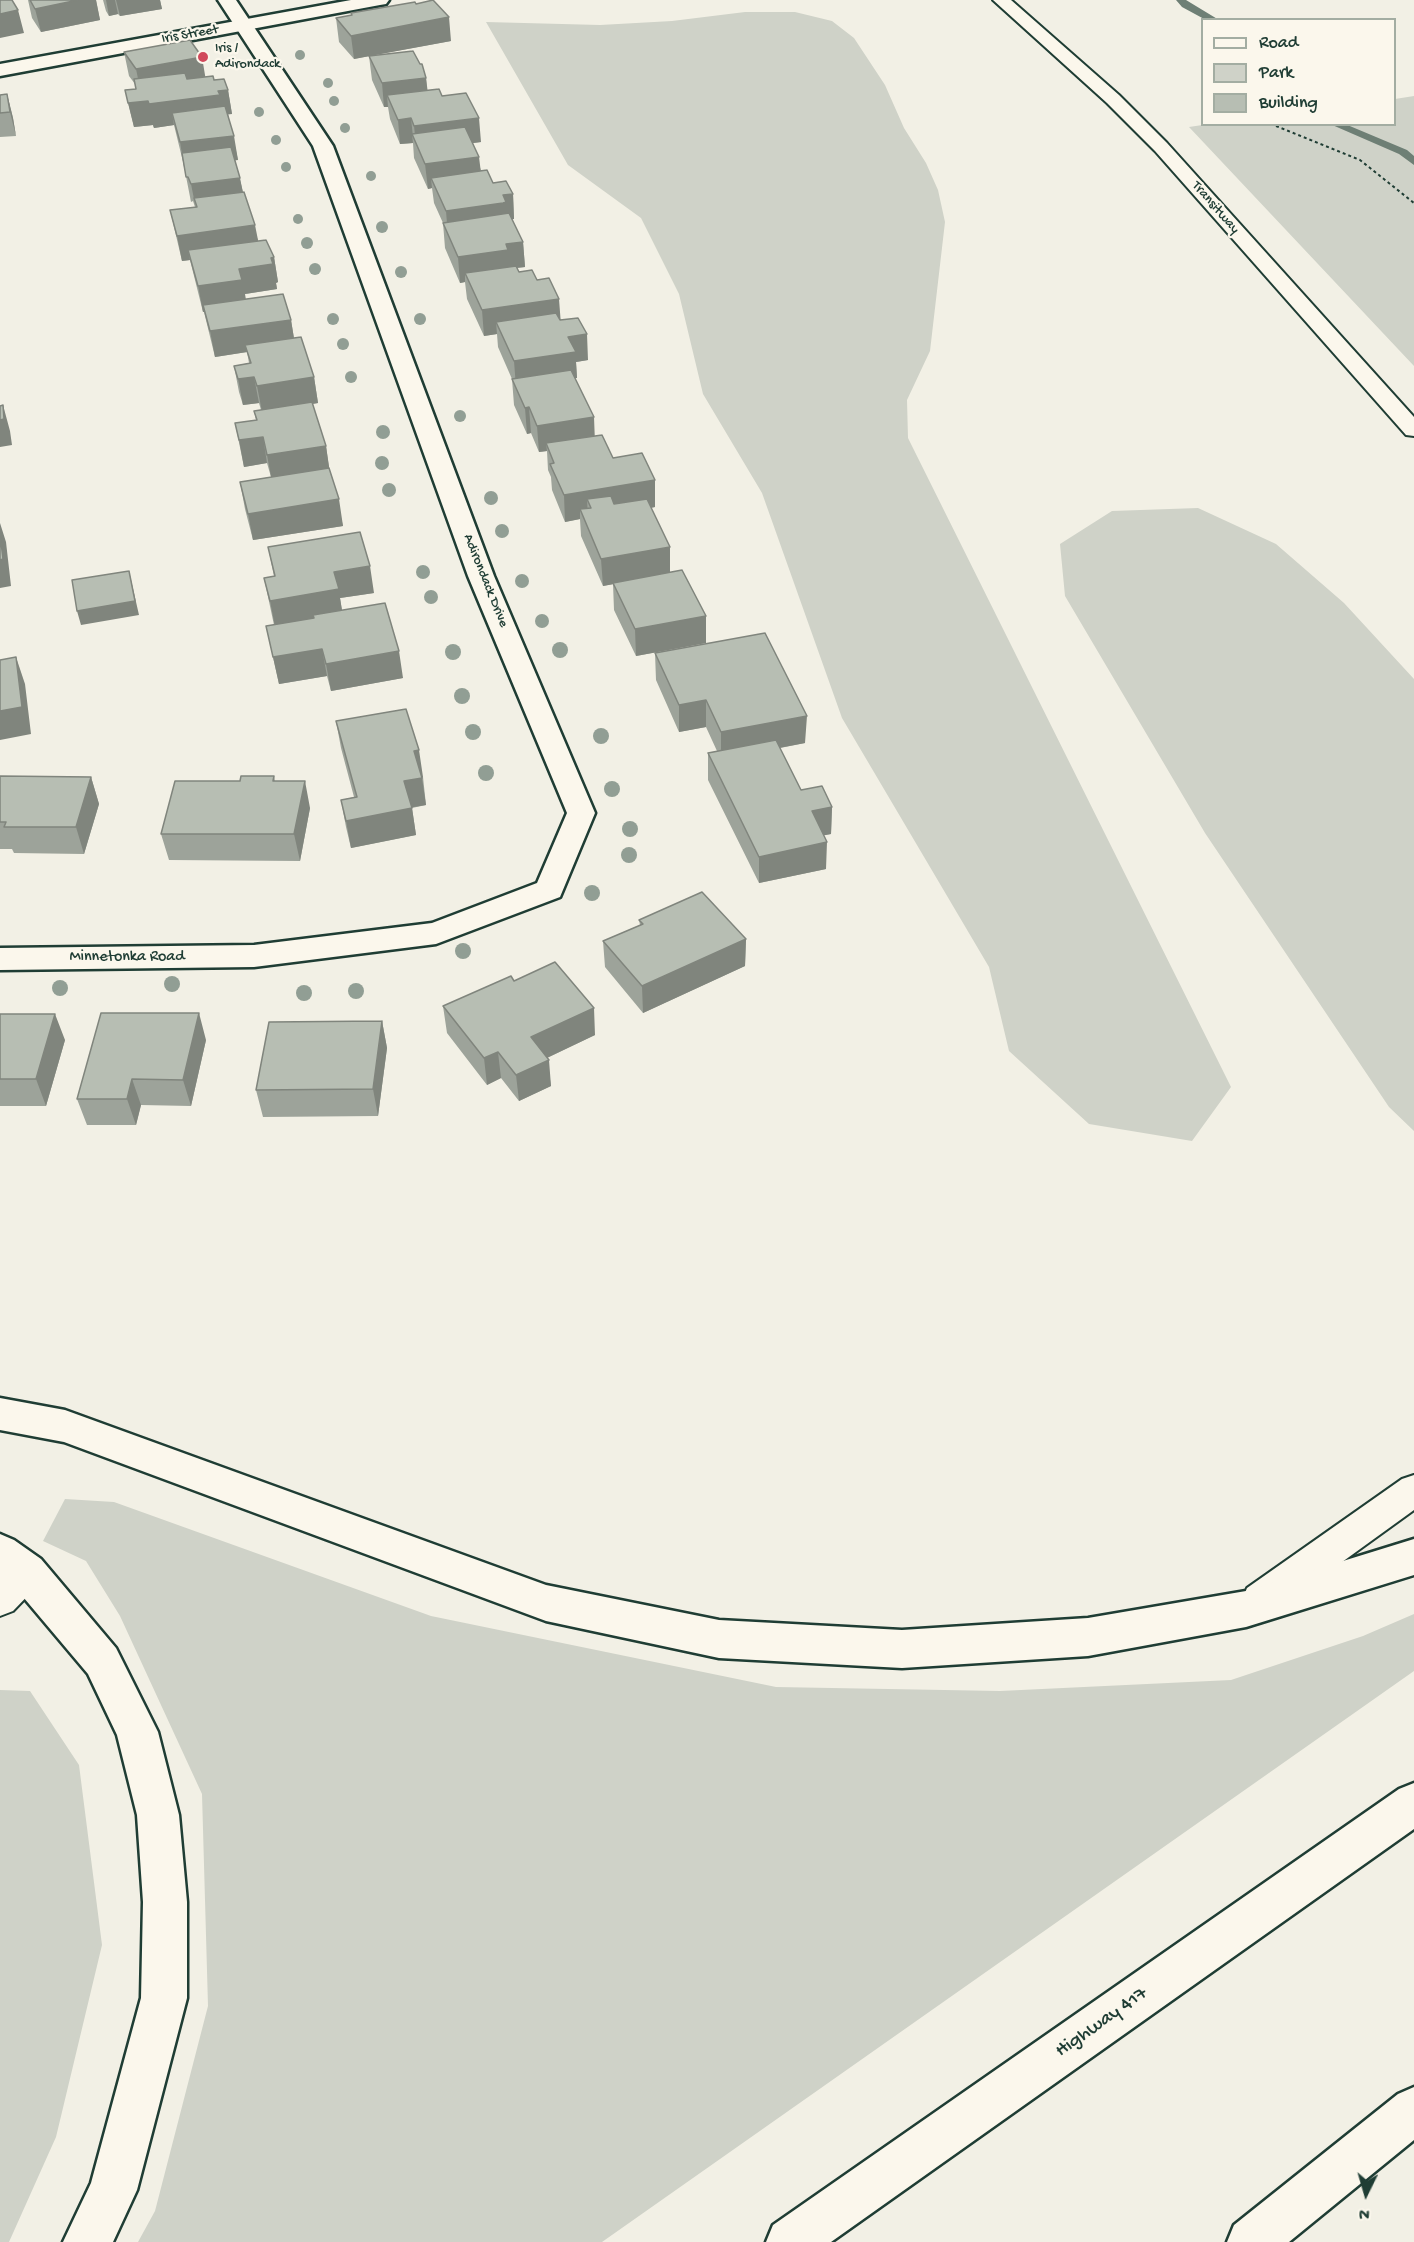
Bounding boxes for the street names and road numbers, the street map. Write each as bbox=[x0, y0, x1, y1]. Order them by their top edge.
street label: Iris Street bbox=[160, 22, 220, 48]
street label: Transitway bbox=[1188, 178, 1242, 238]
street label: Adirondack Drive bbox=[459, 532, 511, 630]
street label: Minnetonka Road bbox=[69, 948, 185, 968]
street label: Highway 417 bbox=[1051, 1982, 1153, 2064]

